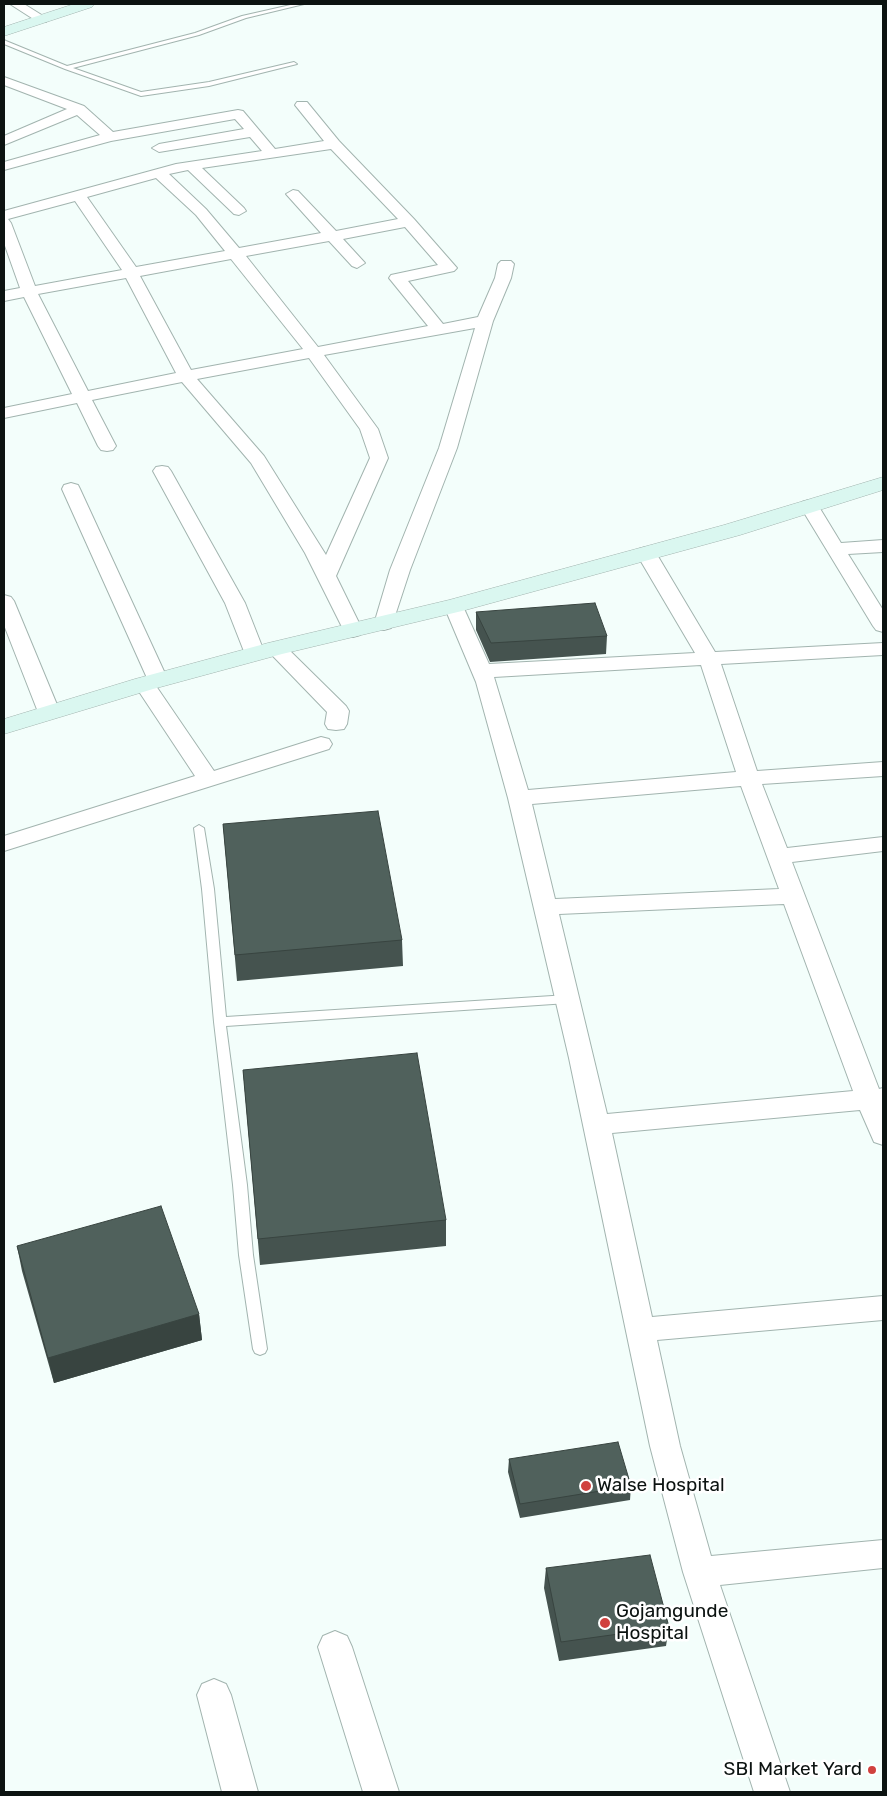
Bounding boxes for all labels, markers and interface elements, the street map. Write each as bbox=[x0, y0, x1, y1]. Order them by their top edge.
place label: Walse Hospital bbox=[597, 1475, 725, 1497]
marker: Walse Hospital bbox=[579, 1479, 593, 1493]
place label: Gojamgunde Hospital bbox=[616, 1601, 728, 1645]
marker: Gojamgunde Hospital bbox=[598, 1616, 612, 1630]
place label: SBI Market Yard bbox=[724, 1759, 862, 1781]
marker: SBI Market Yard bbox=[866, 1764, 878, 1776]

